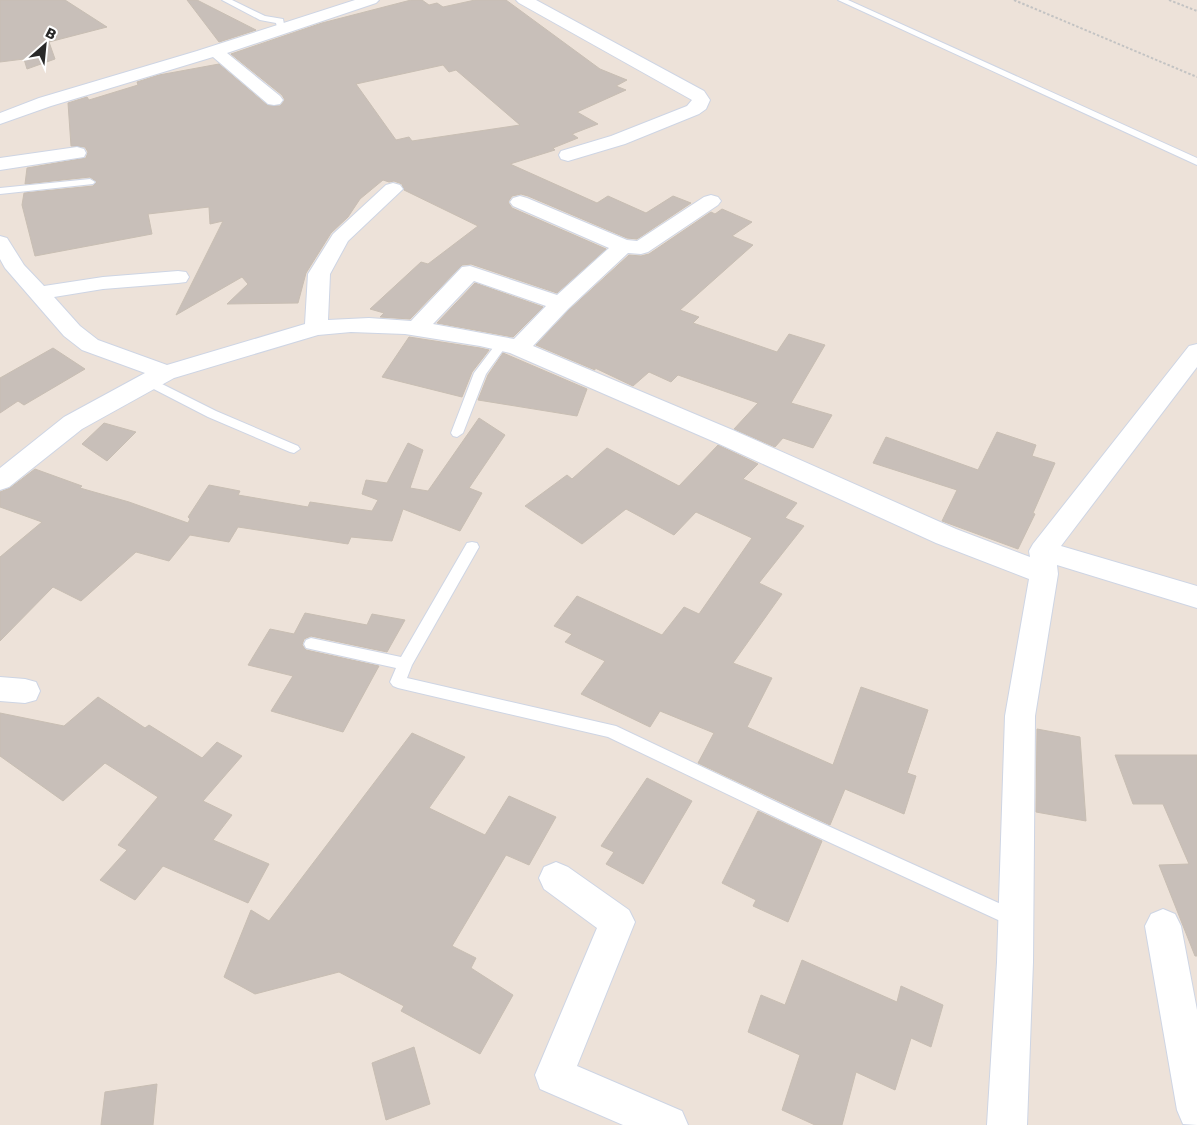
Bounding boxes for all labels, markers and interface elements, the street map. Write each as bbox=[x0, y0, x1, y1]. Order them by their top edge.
north arrow bbox=[20, 20, 70, 70]
text: B bbox=[42, 24, 59, 44]

